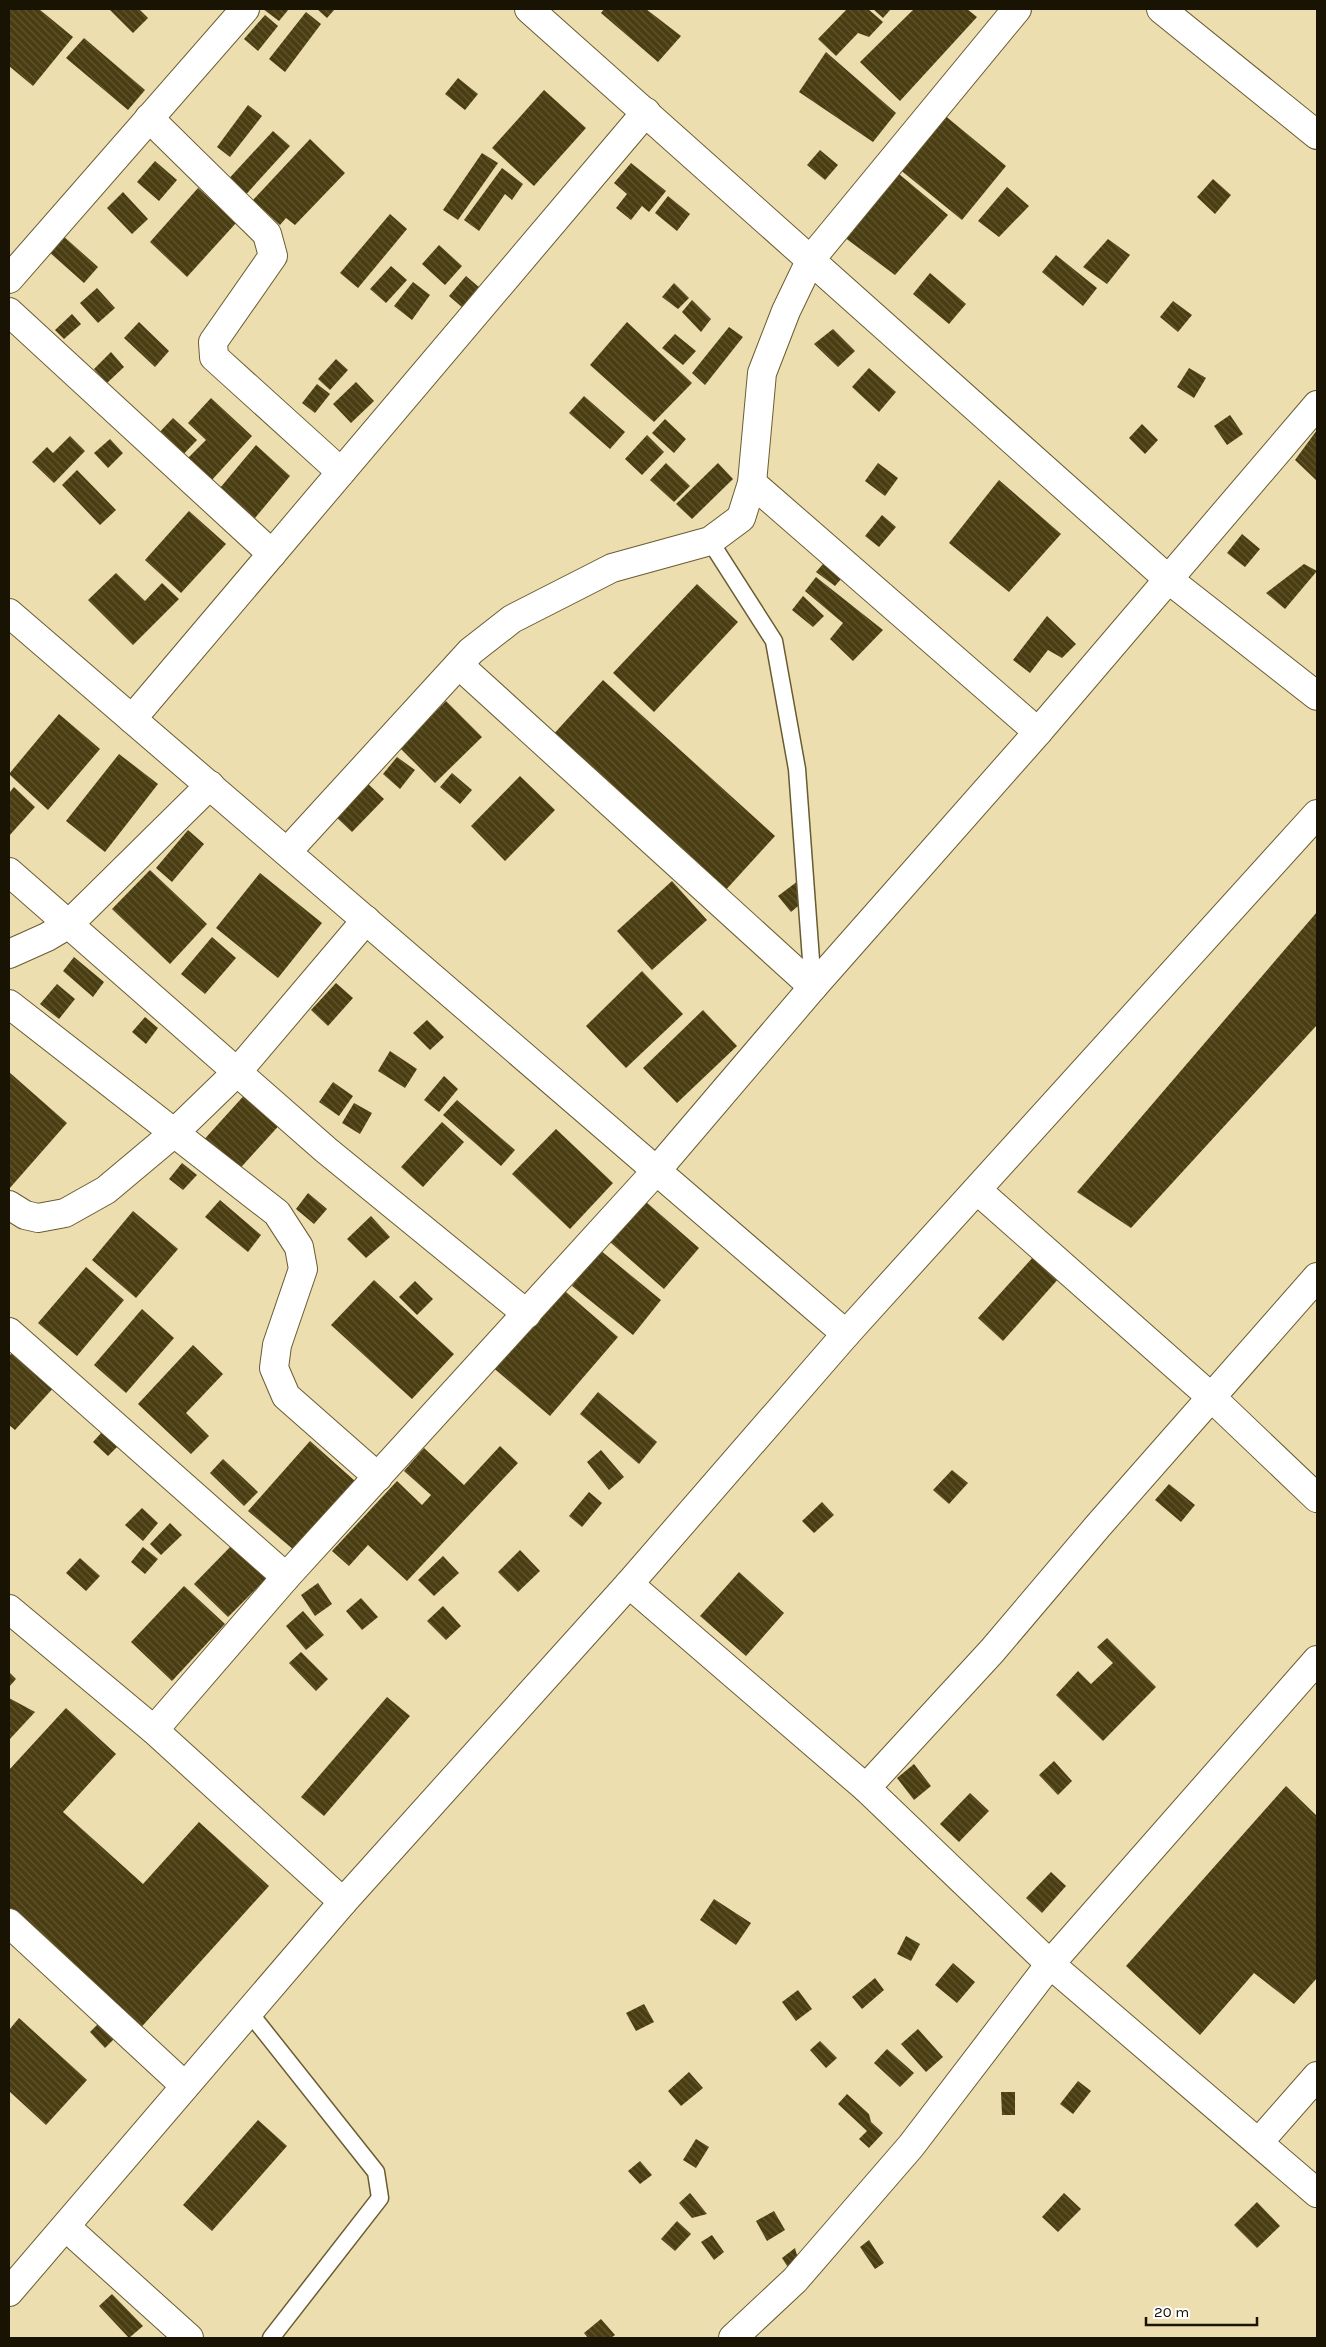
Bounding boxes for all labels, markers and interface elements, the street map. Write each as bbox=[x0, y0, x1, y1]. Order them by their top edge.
scale bar bbox=[1146, 2294, 1257, 2326]
text: 20 m bbox=[1154, 2303, 1189, 2321]

